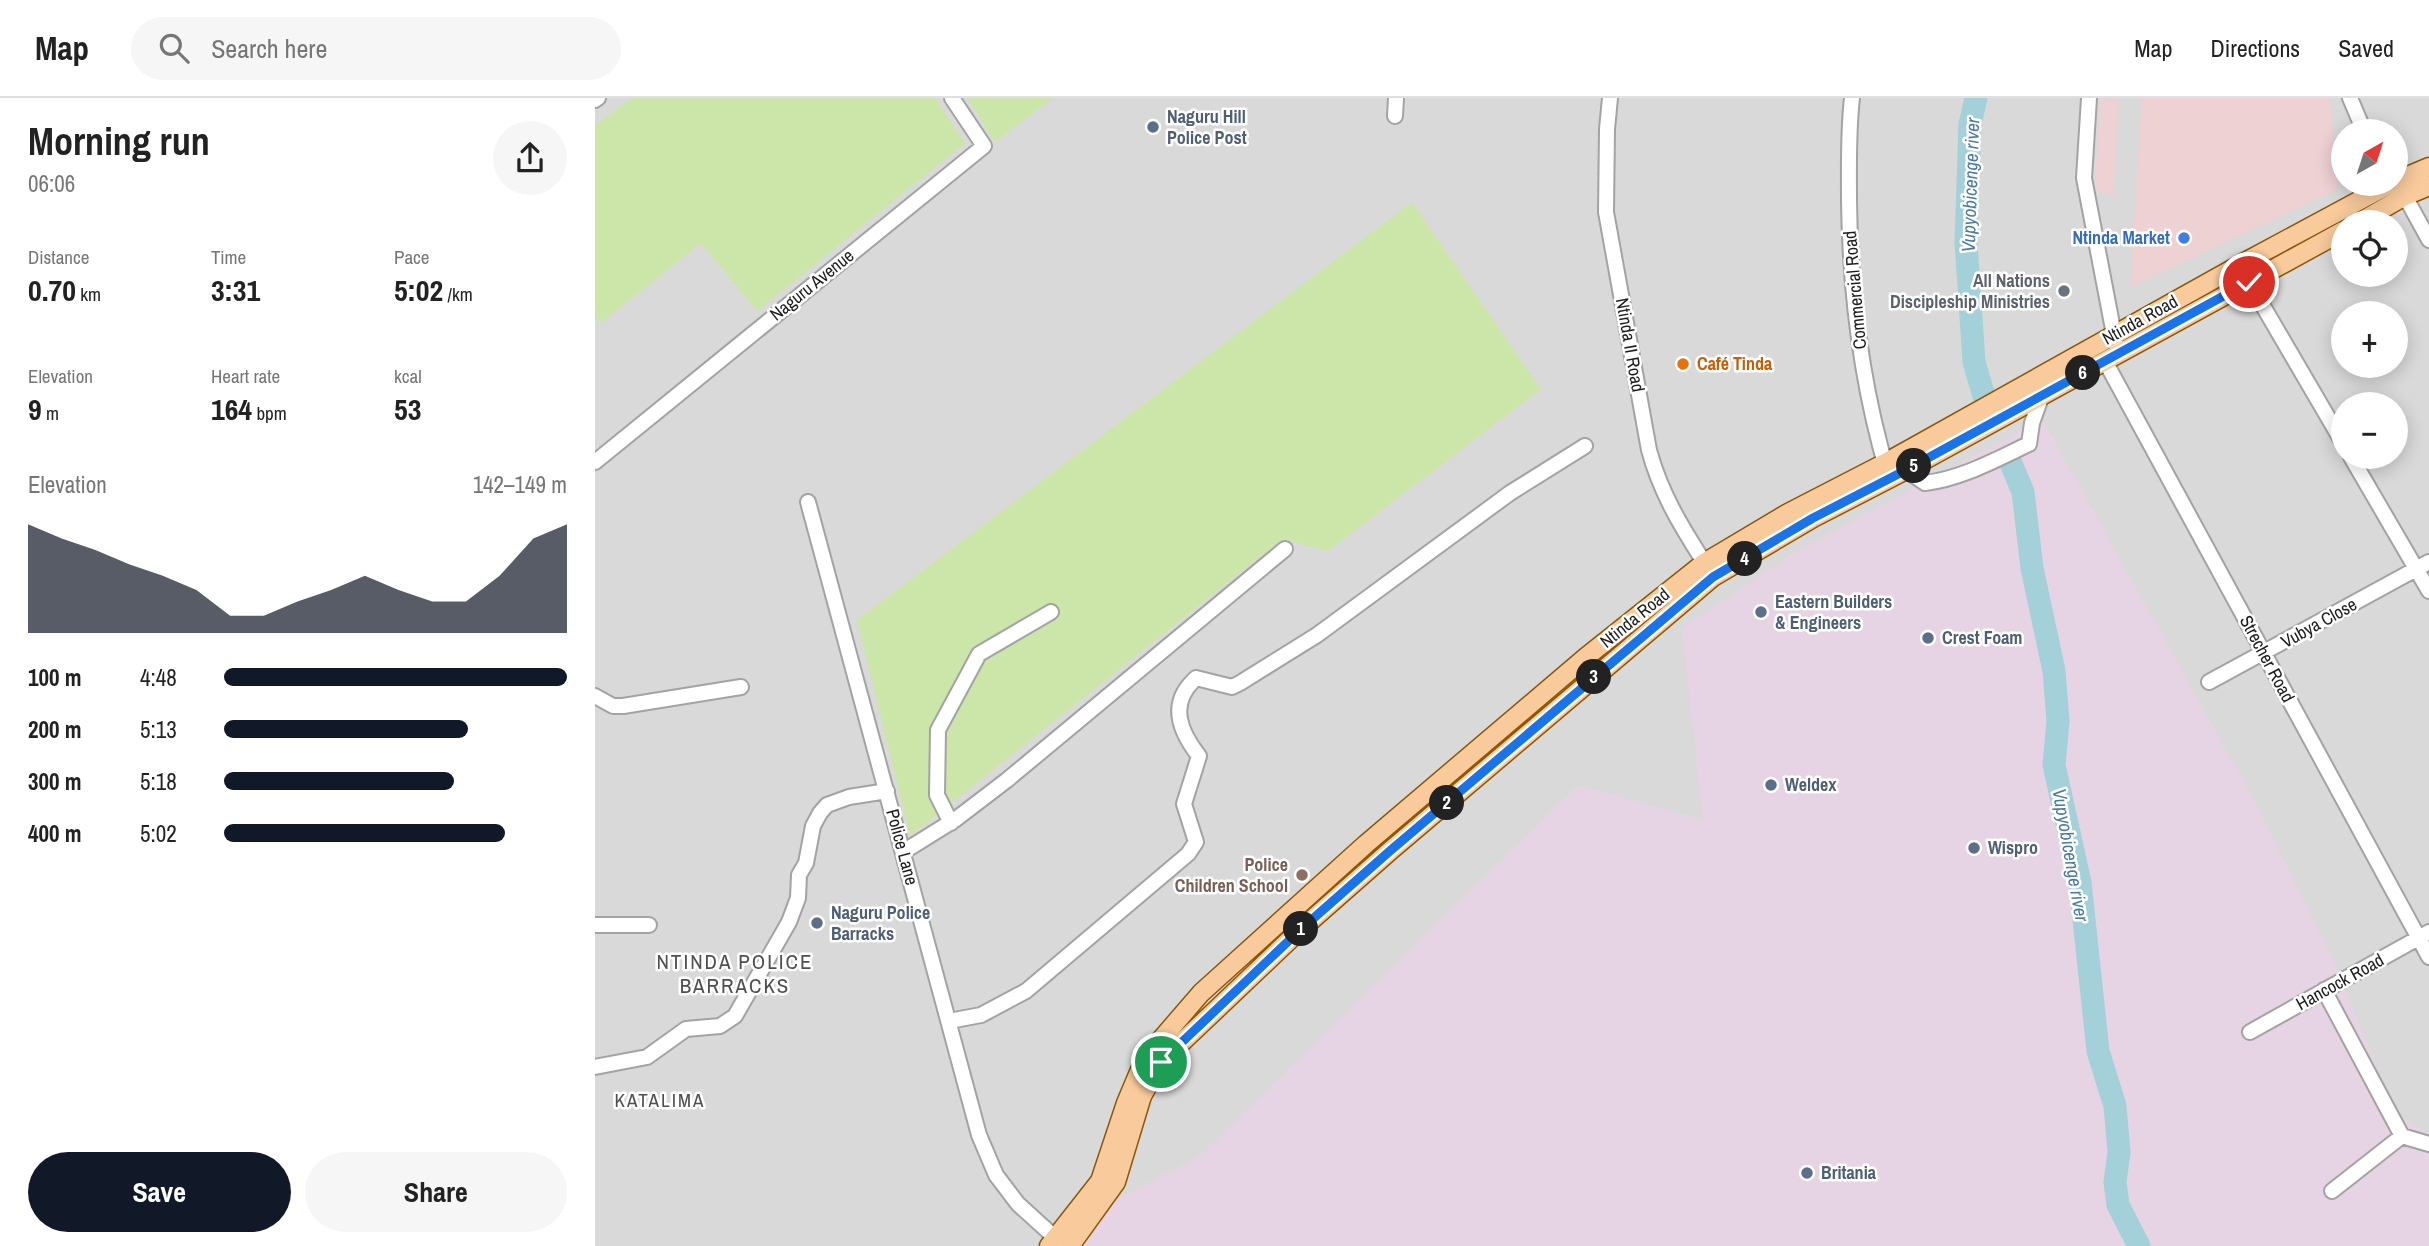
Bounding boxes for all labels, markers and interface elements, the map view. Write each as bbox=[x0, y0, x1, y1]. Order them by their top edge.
search box bbox=[131, 17, 621, 80]
text: Map bbox=[35, 26, 89, 70]
icon: search bbox=[155, 29, 193, 67]
text: Search here bbox=[211, 31, 327, 66]
text: Map bbox=[2134, 32, 2172, 64]
text: Directions bbox=[2210, 32, 2300, 64]
text: Saved bbox=[2338, 32, 2394, 64]
place label: Naguru Hill Police Post bbox=[1167, 104, 1247, 150]
text: Morning run bbox=[28, 116, 210, 167]
water label: Vupyobicenge river bbox=[1955, 117, 1985, 253]
marker: Naguru Hill Police Post bbox=[1145, 119, 1161, 135]
north arrow bbox=[2331, 119, 2408, 196]
map controls bbox=[2331, 119, 2408, 469]
button: share bbox=[493, 121, 567, 195]
text: 06:06 bbox=[28, 168, 75, 199]
button: locate bbox=[2331, 210, 2408, 287]
place label: Ntinda Market bbox=[2072, 225, 2170, 250]
street label: Commercial Road bbox=[1837, 230, 1872, 350]
marker: Ntinda Market bbox=[2176, 230, 2192, 246]
street label: Naguru Avenue bbox=[764, 243, 859, 326]
text: Distance bbox=[28, 244, 89, 270]
text: Time bbox=[211, 244, 246, 270]
text: Pace bbox=[394, 244, 430, 270]
pin bbox=[2219, 252, 2279, 312]
icon: check bbox=[2230, 263, 2268, 301]
place label: All Nations Discipleship Ministries bbox=[1890, 268, 2050, 314]
text: 0.70 bbox=[28, 270, 76, 310]
text: 3:31 bbox=[211, 270, 260, 310]
text: 5:02 bbox=[394, 270, 443, 310]
text: km bbox=[76, 281, 101, 307]
text: /km bbox=[443, 281, 473, 307]
marker: All Nations Discipleship Ministries bbox=[2056, 283, 2072, 299]
street label: Ntinda Road bbox=[2097, 289, 2182, 351]
street label: Ntinda II Road bbox=[1610, 296, 1651, 394]
button: + bbox=[2331, 301, 2408, 378]
place label: Café Tinda bbox=[1697, 351, 1773, 376]
marker: Café Tinda bbox=[1675, 356, 1691, 372]
pin: 6 bbox=[2065, 356, 2101, 390]
text: 6 bbox=[2078, 359, 2087, 385]
text: Elevation bbox=[28, 363, 93, 389]
text: Heart rate bbox=[211, 363, 280, 389]
text: kcal bbox=[394, 363, 422, 389]
text: 9 bbox=[28, 389, 42, 429]
text: 164 bbox=[211, 389, 252, 429]
text: 53 bbox=[394, 389, 421, 429]
button: − bbox=[2331, 392, 2408, 469]
text: m bbox=[42, 400, 59, 426]
text: bpm bbox=[252, 400, 287, 426]
pin: 5 bbox=[1897, 448, 1931, 484]
text: 5 bbox=[1909, 452, 1918, 478]
text: Elevation bbox=[28, 469, 107, 500]
text: 142–149 m bbox=[473, 469, 567, 500]
pin: 4 bbox=[1727, 542, 1763, 576]
text: 4 bbox=[1740, 545, 1749, 571]
street label: Ntinda Road bbox=[1595, 582, 1675, 653]
place label: Eastern Builders & Engineers bbox=[1775, 589, 1892, 635]
street label: Vubya Close bbox=[2276, 591, 2361, 654]
marker: Eastern Builders & Engineers bbox=[1753, 604, 1769, 620]
street label: Strecher Road bbox=[2234, 611, 2301, 707]
place label: Crest Foam bbox=[1942, 625, 2022, 650]
marker: Crest Foam bbox=[1920, 630, 1936, 646]
pin: 3 bbox=[1577, 660, 1611, 694]
text: 100 m bbox=[28, 662, 81, 693]
text: 4:48 bbox=[140, 662, 177, 693]
text: 3 bbox=[1589, 663, 1598, 689]
text: 200 m bbox=[28, 714, 81, 745]
text: 5:13 bbox=[140, 714, 177, 745]
text: 300 m bbox=[28, 766, 81, 797]
text: 5:18 bbox=[140, 766, 177, 797]
place label: Weldex bbox=[1785, 772, 1837, 797]
marker: Weldex bbox=[1763, 777, 1779, 793]
pin: 2 bbox=[1429, 786, 1465, 820]
water label: Vupyobicenge river bbox=[2047, 787, 2096, 924]
text: 2 bbox=[1442, 789, 1451, 815]
street label: Police Lane bbox=[880, 806, 925, 888]
text: 400 m bbox=[28, 818, 81, 849]
text: 5:02 bbox=[140, 818, 177, 849]
place label: Wispro bbox=[1988, 835, 2038, 860]
marker: Wispro bbox=[1966, 840, 1982, 856]
place label: Police Children School bbox=[1175, 852, 1288, 898]
marker: Police Children School bbox=[1294, 867, 1310, 883]
place label: Naguru Police Barracks bbox=[831, 900, 930, 946]
pin: 1 bbox=[1283, 912, 1319, 946]
marker: Naguru Police Barracks bbox=[809, 915, 825, 931]
text: 1 bbox=[1296, 915, 1305, 941]
district label: NTINDA POLICE BARRACKS bbox=[656, 947, 814, 1000]
street label: Hancock Road bbox=[2291, 947, 2388, 1016]
pin bbox=[1131, 1032, 1191, 1092]
icon: arrive bbox=[1142, 1043, 1180, 1081]
district label: KATALIMA bbox=[615, 1087, 705, 1113]
button: Save bbox=[28, 1152, 291, 1232]
button: Share bbox=[305, 1152, 567, 1232]
place label: Britania bbox=[1821, 1160, 1877, 1185]
marker: Britania bbox=[1799, 1165, 1815, 1181]

